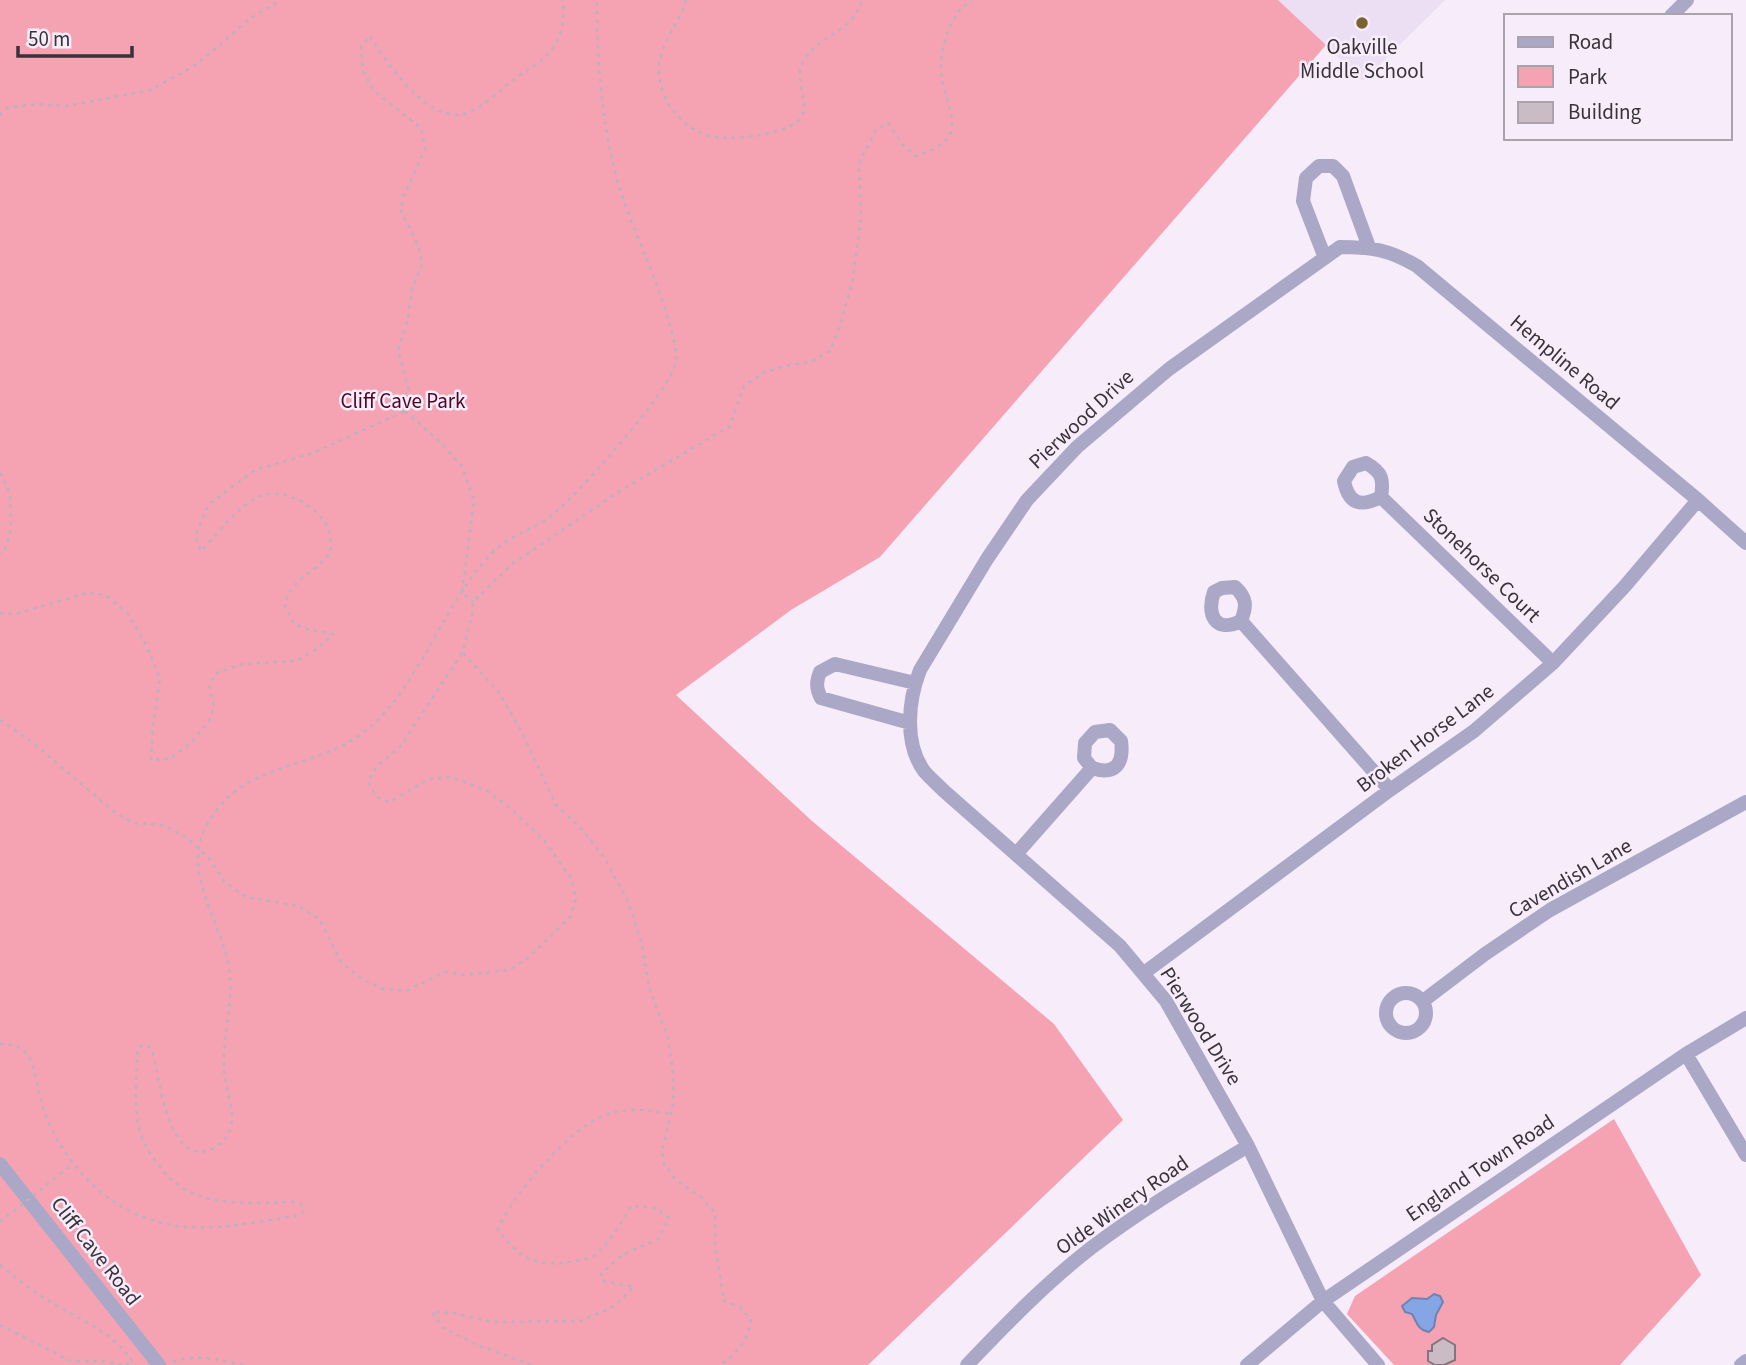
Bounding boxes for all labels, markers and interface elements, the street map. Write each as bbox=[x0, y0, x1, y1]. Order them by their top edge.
scale bar bbox=[18, 14, 131, 58]
legend bbox=[1504, 14, 1732, 140]
marker: Oakville Middle School bbox=[1354, 15, 1370, 31]
text: 50 m bbox=[28, 24, 70, 54]
text: Road bbox=[1568, 27, 1613, 57]
place label: Oakville Middle School bbox=[1300, 32, 1424, 86]
text: Park bbox=[1568, 62, 1608, 92]
text: Building bbox=[1568, 97, 1642, 127]
street label: Hempline Road bbox=[1504, 307, 1626, 417]
street label: Pierwood Drive bbox=[1022, 362, 1140, 476]
park label: Cliff Cave Park bbox=[340, 386, 466, 416]
street label: Stonehorse Court bbox=[1416, 501, 1548, 629]
street label: Broken Horse Lane bbox=[1350, 676, 1500, 800]
street label: Cavendish Lane bbox=[1503, 830, 1637, 926]
street label: Pierwood Drive bbox=[1153, 961, 1249, 1091]
street label: England Town Road bbox=[1400, 1107, 1560, 1229]
street label: Olde Winery Road bbox=[1049, 1148, 1195, 1262]
street label: Cliff Cave Road bbox=[44, 1190, 148, 1312]

